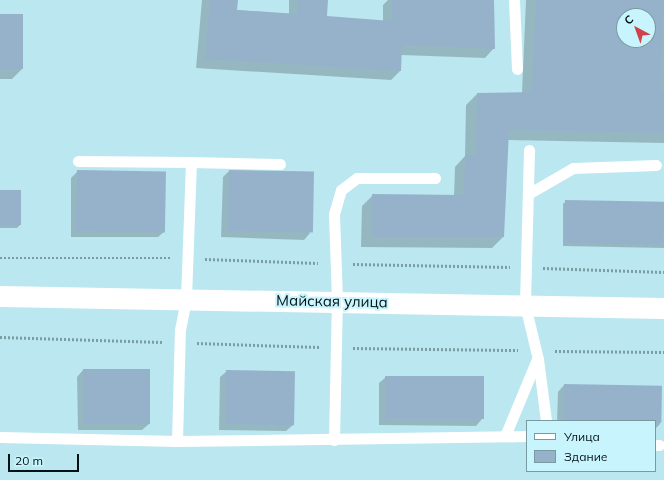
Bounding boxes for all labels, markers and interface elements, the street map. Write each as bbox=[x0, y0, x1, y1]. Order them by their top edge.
north arrow bbox=[616, 8, 656, 48]
text: С bbox=[621, 12, 636, 27]
street label: Майская улица bbox=[276, 291, 388, 311]
legend bbox=[526, 420, 656, 472]
text: Улица bbox=[564, 429, 600, 444]
scale bar bbox=[10, 446, 81, 472]
text: Здание bbox=[564, 449, 607, 464]
text: 20 m bbox=[15, 453, 43, 468]

